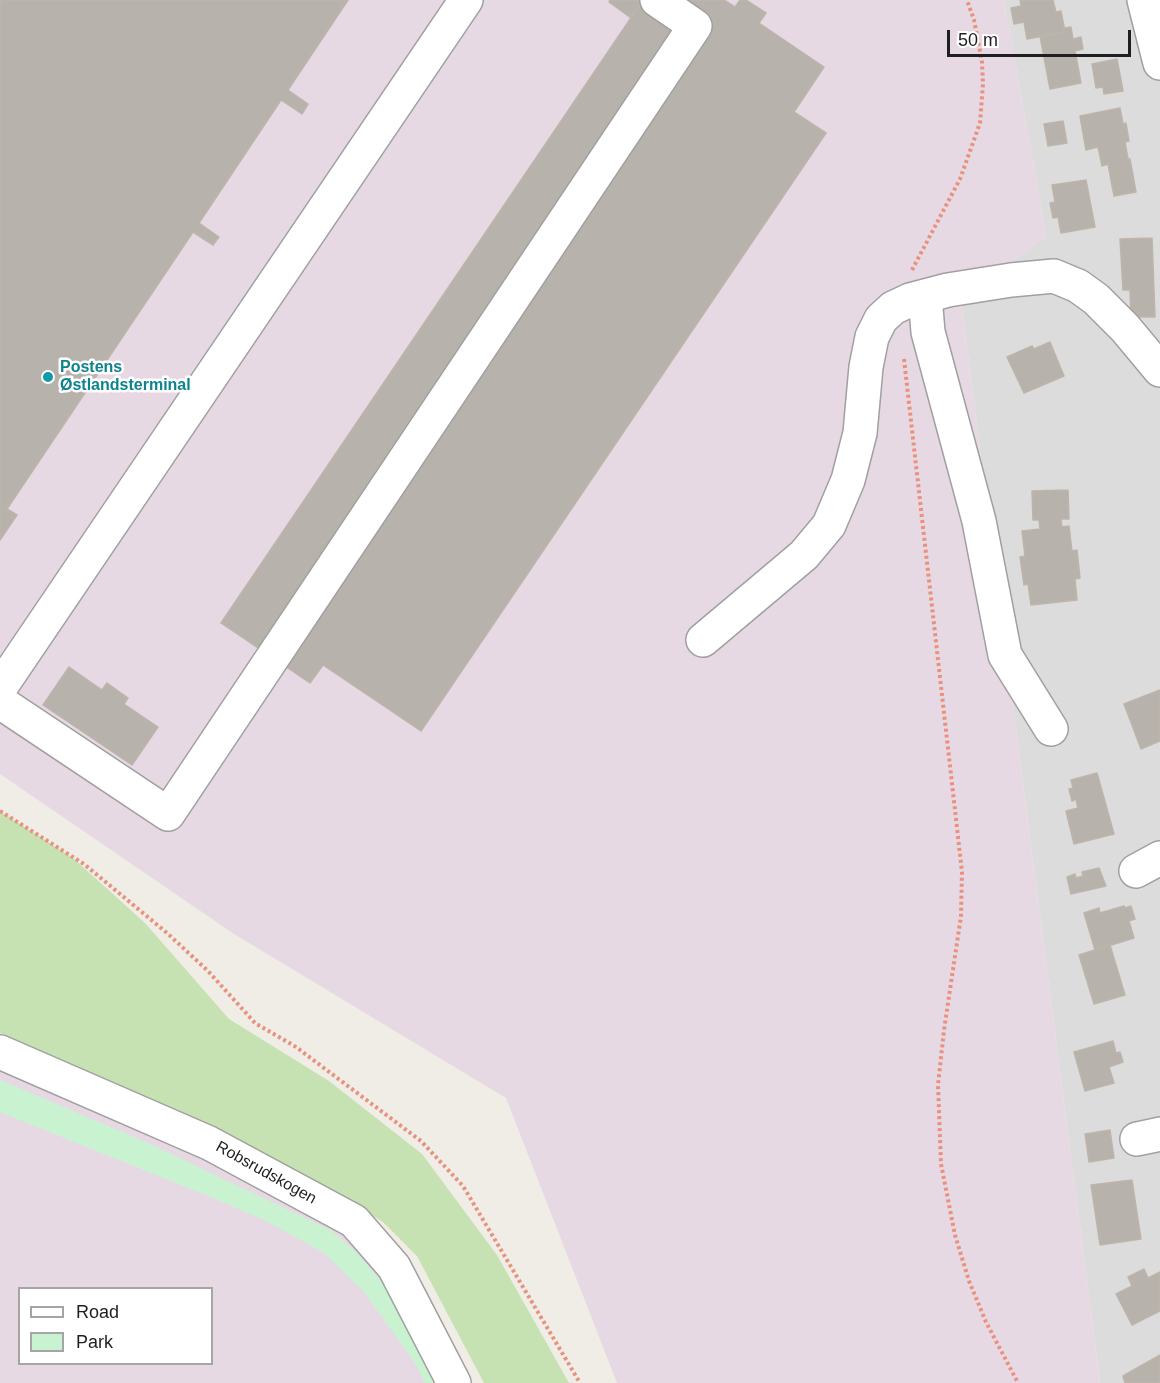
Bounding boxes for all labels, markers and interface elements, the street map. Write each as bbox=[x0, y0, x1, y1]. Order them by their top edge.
scale bar bbox=[950, 18, 1134, 56]
text: 50 m bbox=[958, 30, 998, 50]
place label: Postens Østlandsterminal bbox=[60, 358, 191, 396]
marker: Postens Østlandsterminal bbox=[41, 370, 55, 384]
street label: Robsrudskogen bbox=[212, 1137, 320, 1209]
legend bbox=[18, 1287, 213, 1365]
text: Road bbox=[76, 1302, 119, 1322]
text: Park bbox=[76, 1332, 113, 1352]

